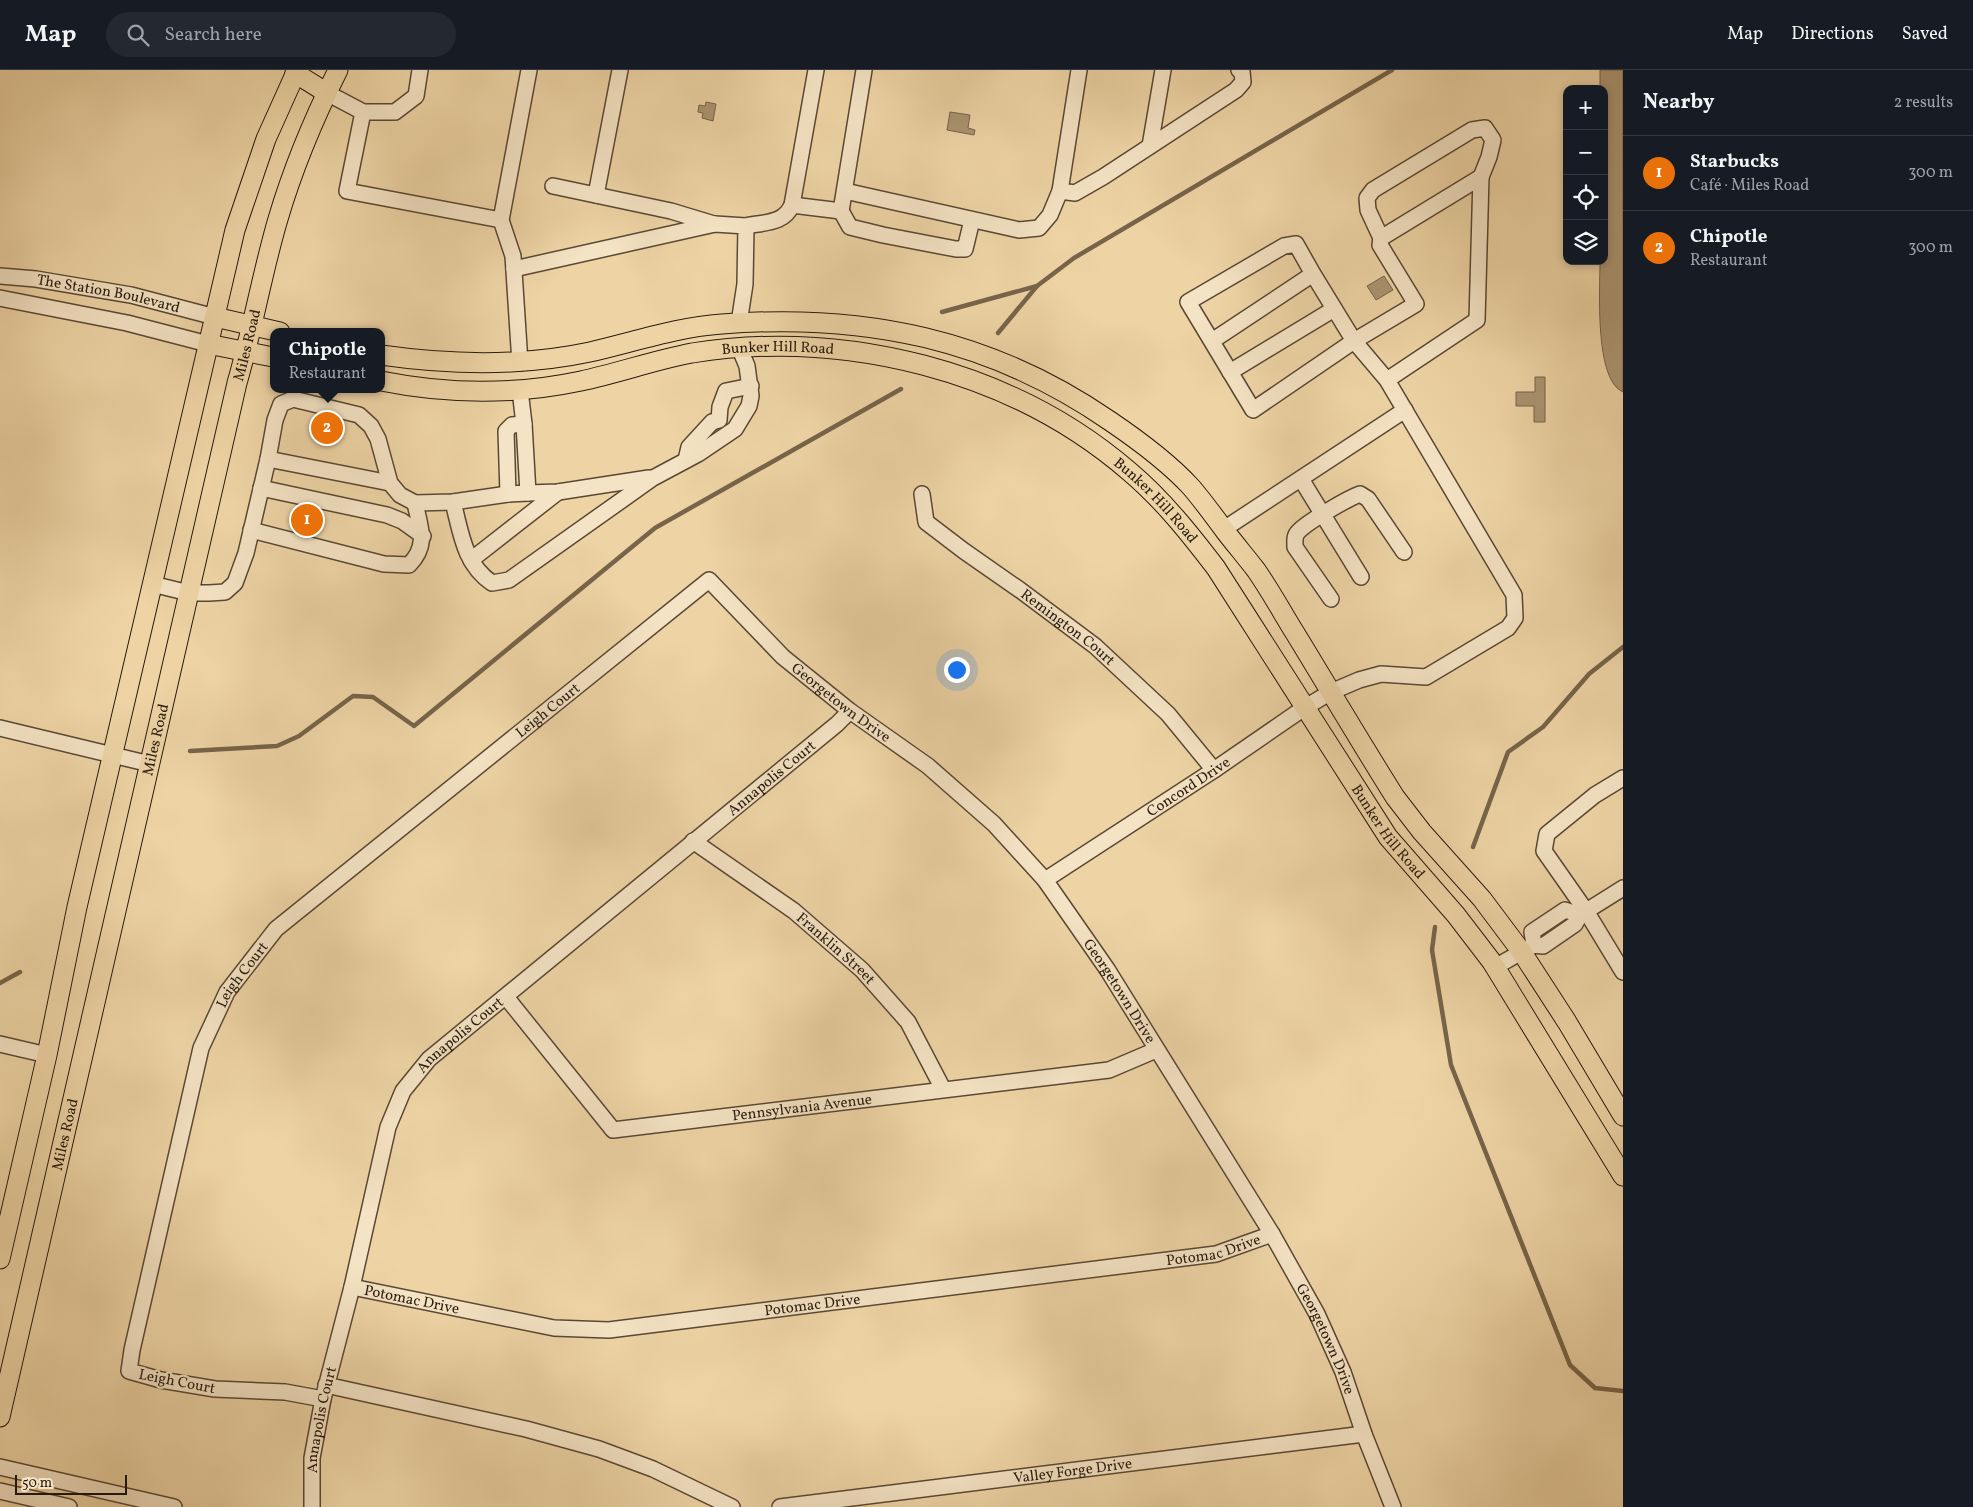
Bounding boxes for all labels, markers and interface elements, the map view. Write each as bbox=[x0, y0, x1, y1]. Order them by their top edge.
search box bbox=[106, 12, 456, 57]
text: Map bbox=[25, 18, 76, 52]
icon: search bbox=[124, 21, 152, 49]
text: Search here bbox=[164, 22, 262, 48]
text: Map bbox=[1727, 22, 1763, 47]
text: Directions bbox=[1791, 22, 1874, 47]
text: Saved bbox=[1902, 22, 1948, 47]
map controls bbox=[1563, 85, 1608, 265]
button: + bbox=[1563, 85, 1608, 130]
text: Nearby bbox=[1643, 88, 1714, 117]
text: 2 results bbox=[1894, 92, 1953, 114]
button: − bbox=[1563, 130, 1608, 175]
text: Starbucks bbox=[1690, 149, 1779, 175]
text: 1 bbox=[1656, 162, 1662, 184]
text: 300 m bbox=[1908, 162, 1953, 184]
button: locate bbox=[1563, 175, 1608, 220]
text: Café · Miles Road bbox=[1690, 175, 1809, 197]
button: layers bbox=[1563, 220, 1608, 265]
text: Chipotle bbox=[1690, 224, 1767, 250]
text: 2 bbox=[1655, 237, 1663, 259]
text: 300 m bbox=[1908, 237, 1953, 259]
text: Restaurant bbox=[1690, 250, 1768, 272]
street label: The Station Boulevard bbox=[35, 270, 182, 319]
street label: Miles Road bbox=[229, 307, 267, 384]
popup bbox=[270, 328, 385, 393]
text: Chipotle bbox=[289, 337, 366, 363]
street label: Bunker Hill Road bbox=[721, 337, 835, 361]
text: Restaurant bbox=[289, 363, 366, 385]
pin: 2 bbox=[311, 409, 343, 447]
street label: Bunker Hill Road bbox=[1108, 453, 1202, 548]
pin: 1 bbox=[291, 501, 323, 539]
street label: Remington Court bbox=[1016, 585, 1119, 671]
your location bbox=[944, 657, 970, 683]
street label: Georgetown Drive bbox=[786, 659, 894, 748]
street label: Leigh Court bbox=[512, 679, 585, 744]
street label: Miles Road bbox=[138, 702, 175, 778]
street label: Annapolis Court bbox=[724, 736, 821, 822]
street label: Concord Drive bbox=[1143, 753, 1235, 823]
street label: Bunker Hill Road bbox=[1345, 781, 1429, 884]
street label: Franklin Street bbox=[791, 908, 879, 990]
street label: Georgetown Drive bbox=[1077, 935, 1160, 1048]
street label: Leigh Court bbox=[212, 938, 274, 1012]
street label: Annapolis Court bbox=[412, 993, 509, 1078]
street label: Pennsylvania Avenue bbox=[731, 1090, 873, 1128]
street label: Miles Road bbox=[48, 1097, 85, 1173]
street label: Potomac Drive bbox=[1165, 1230, 1264, 1272]
street label: Georgetown Drive bbox=[1290, 1280, 1359, 1398]
street label: Potomac Drive bbox=[362, 1281, 461, 1321]
street label: Potomac Drive bbox=[763, 1290, 862, 1322]
street label: Annapolis Court bbox=[303, 1364, 343, 1473]
street label: Leigh Court bbox=[137, 1365, 217, 1400]
street label: Valley Forge Drive bbox=[1012, 1454, 1134, 1490]
scale bar bbox=[15, 1472, 128, 1495]
text: 50 m bbox=[22, 1474, 52, 1493]

